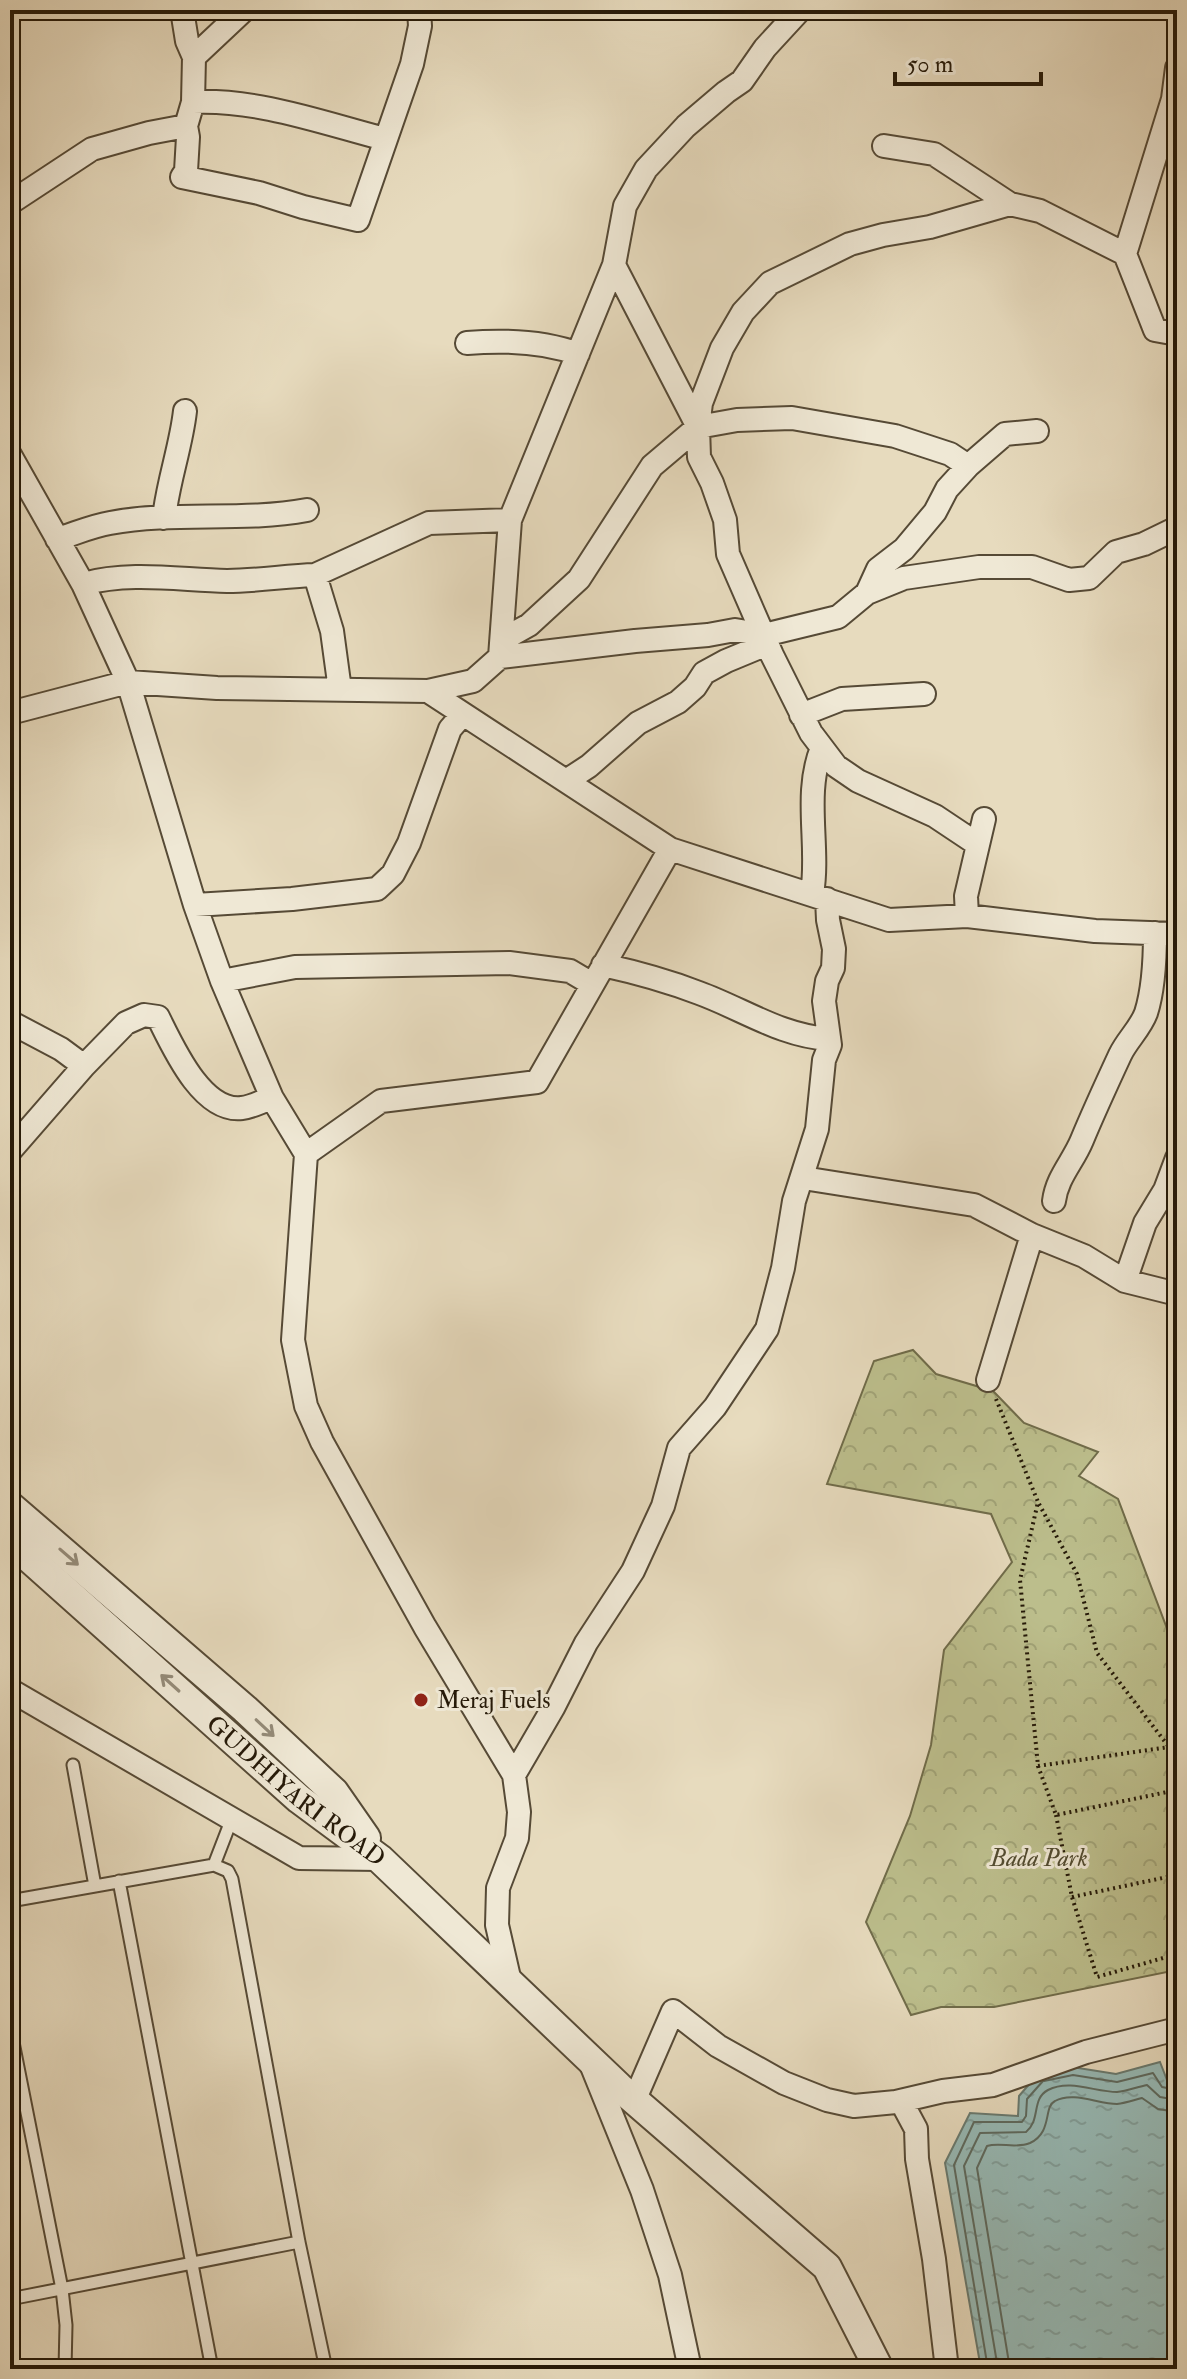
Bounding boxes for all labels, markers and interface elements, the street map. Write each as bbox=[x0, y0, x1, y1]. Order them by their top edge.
scale bar bbox=[895, 36, 1041, 86]
text: 50 m bbox=[907, 49, 954, 80]
one-way arrow bbox=[58, 1548, 79, 1566]
one-way arrow bbox=[161, 1674, 181, 1692]
place label: Meraj Fuels bbox=[437, 1685, 551, 1716]
marker: Meraj Fuels bbox=[412, 1691, 430, 1709]
street label: GUDHIYARI ROAD bbox=[200, 1709, 391, 1874]
one-way arrow bbox=[255, 1718, 275, 1737]
park label: Bada Park bbox=[989, 1843, 1088, 1874]

